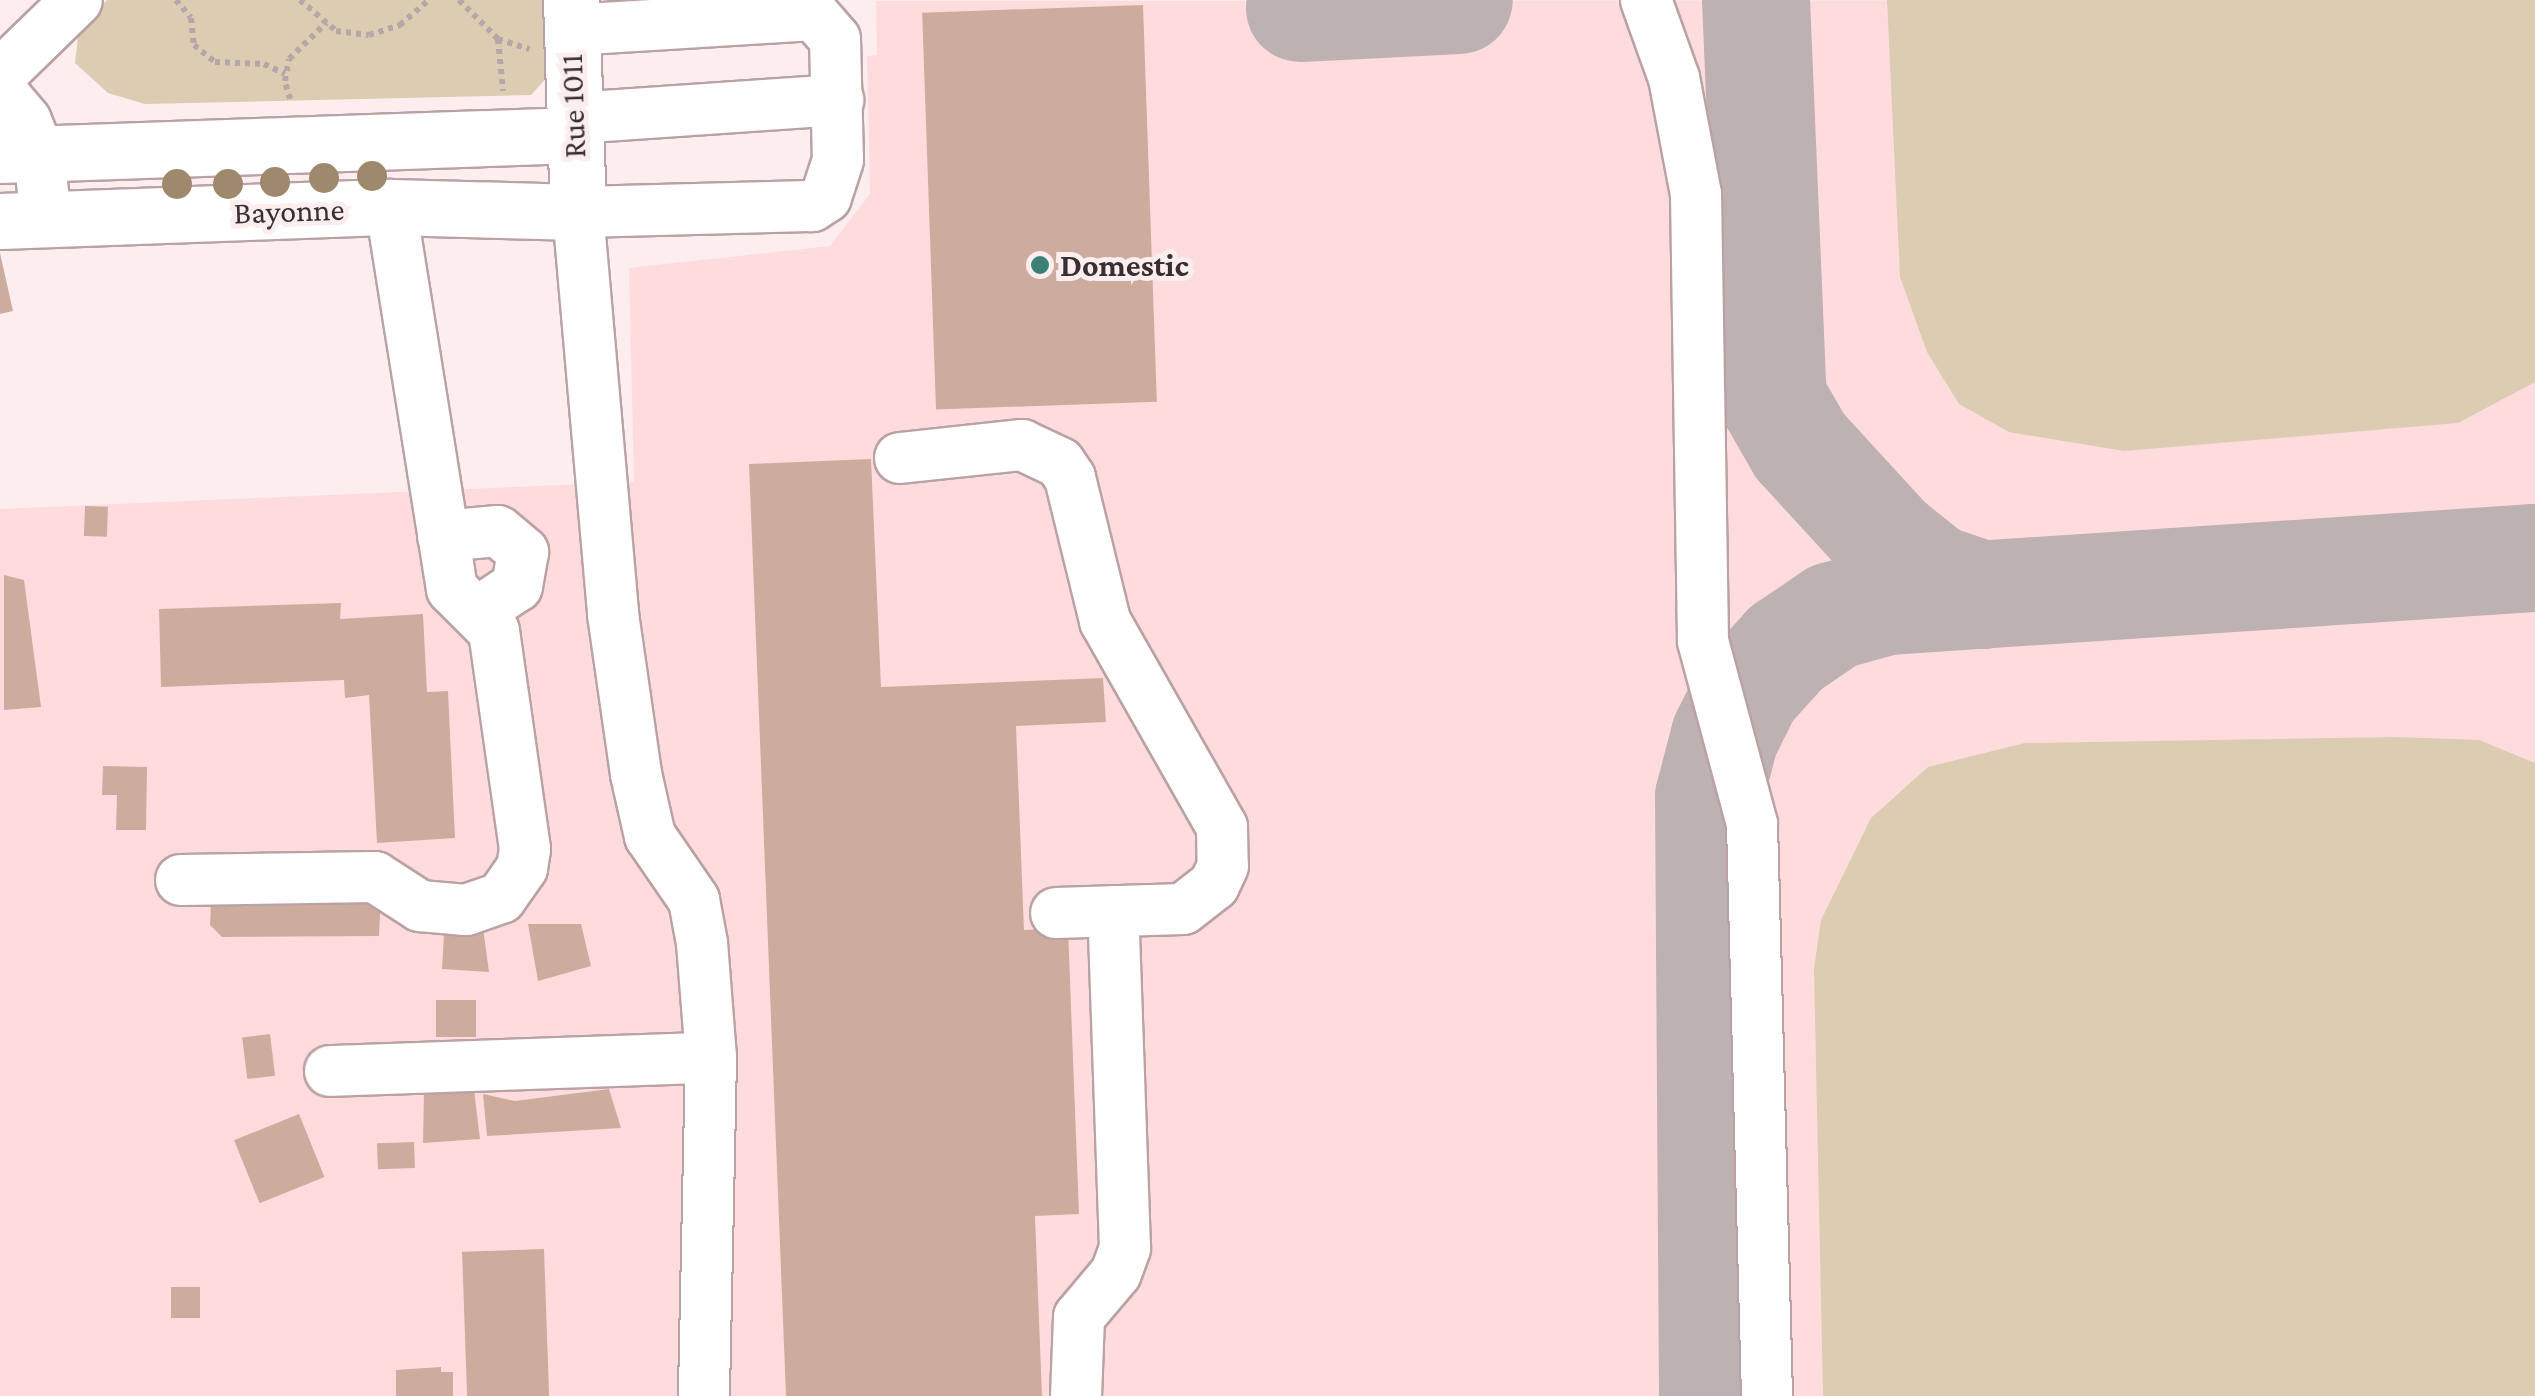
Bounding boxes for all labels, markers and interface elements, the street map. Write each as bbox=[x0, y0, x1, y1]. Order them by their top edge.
street label: Rue 1011 bbox=[552, 53, 594, 159]
street label: Bayonne bbox=[233, 190, 345, 232]
place label: Domestic bbox=[1060, 246, 1189, 284]
marker: Domestic bbox=[1029, 254, 1051, 276]

